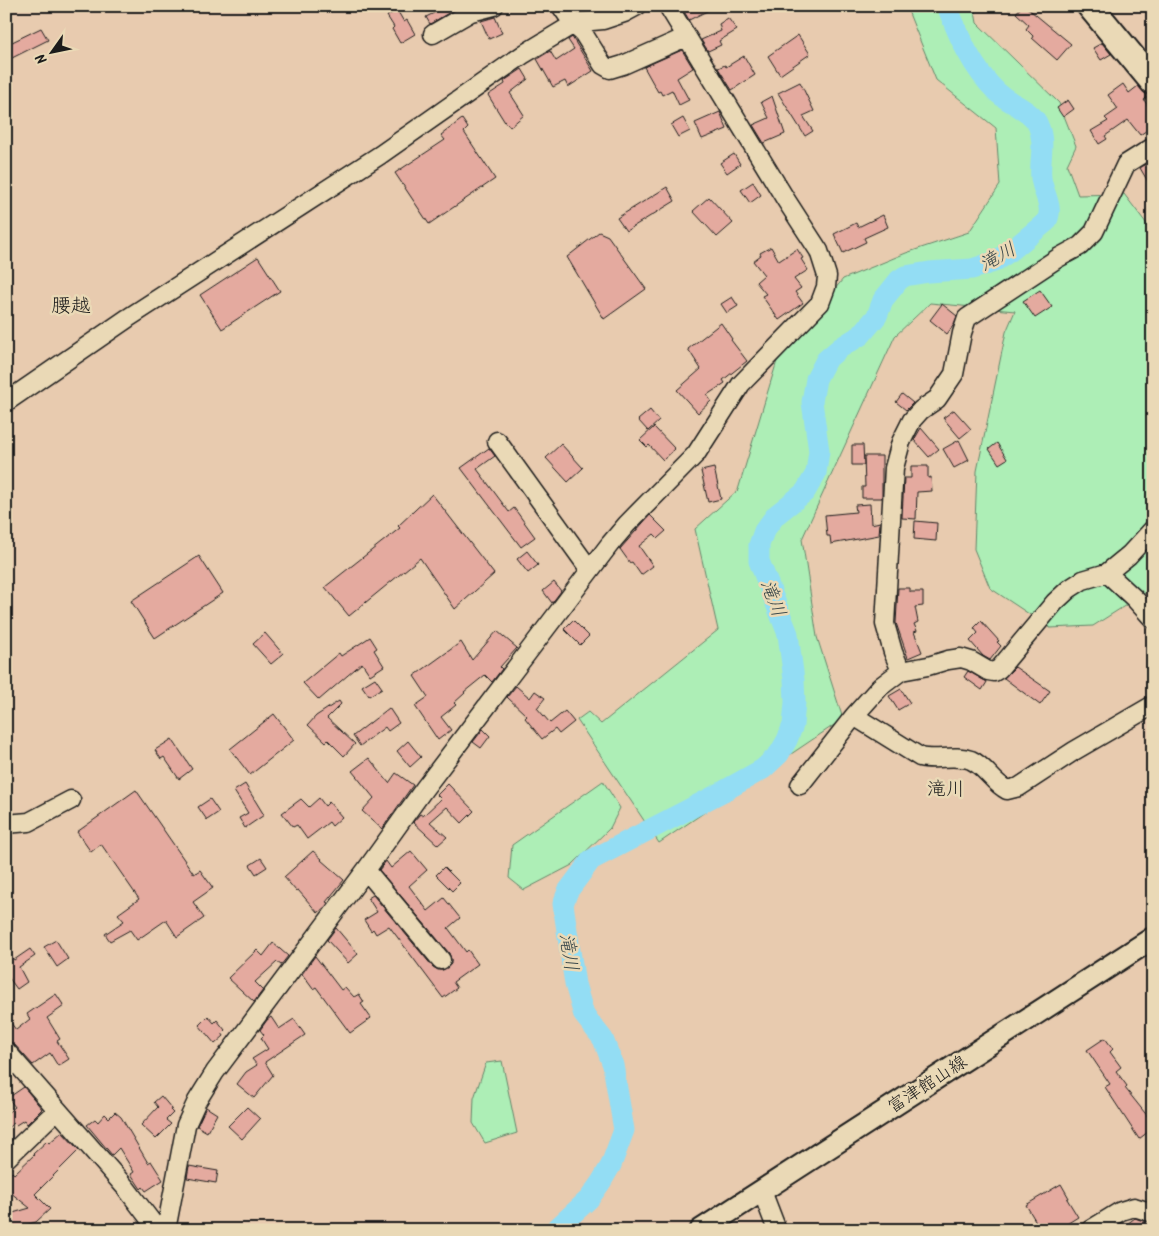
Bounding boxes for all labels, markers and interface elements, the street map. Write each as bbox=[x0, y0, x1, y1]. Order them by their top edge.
north arrow bbox=[28, 28, 78, 78]
text: N bbox=[30, 49, 54, 68]
water label: 滝川 bbox=[974, 235, 1022, 280]
district label: 腰越 bbox=[51, 291, 91, 323]
water label: 滝川 bbox=[751, 576, 793, 622]
district label: 滝川 bbox=[927, 775, 965, 805]
water label: 滝川 bbox=[550, 931, 586, 973]
street label: 富津館山線 bbox=[882, 1049, 973, 1122]

